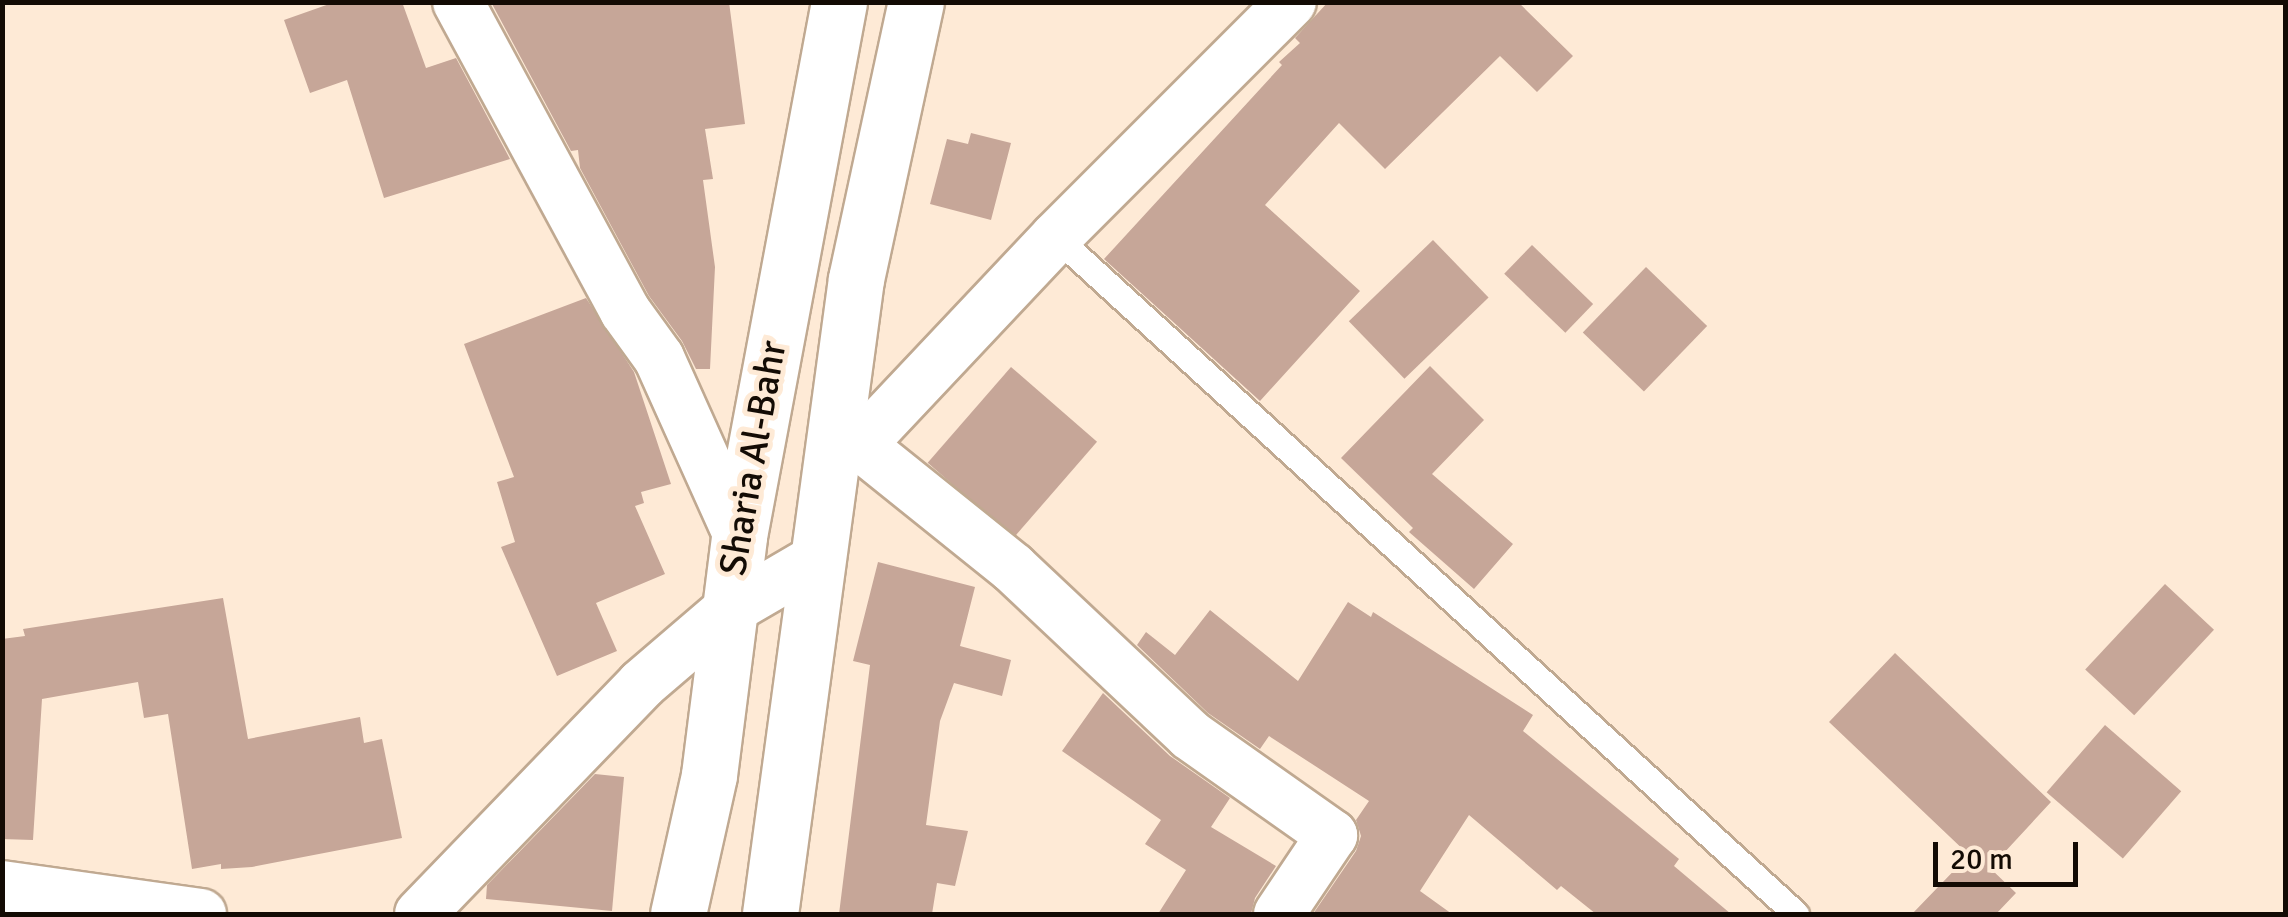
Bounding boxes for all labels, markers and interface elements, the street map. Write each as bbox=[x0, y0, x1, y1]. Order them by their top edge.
street label: Sharia Al-Bahr bbox=[710, 337, 796, 579]
scale bar bbox=[1938, 822, 2083, 884]
text: 20 m bbox=[1950, 841, 2013, 878]

